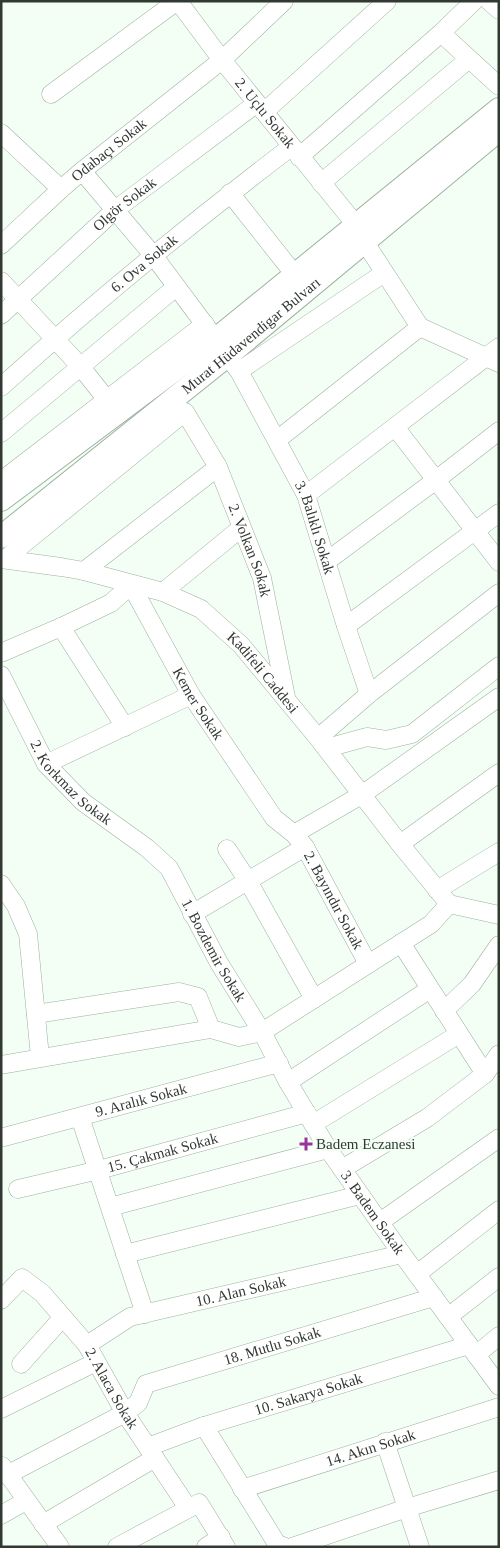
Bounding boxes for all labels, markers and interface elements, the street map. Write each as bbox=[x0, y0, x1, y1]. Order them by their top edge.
street label: 2. Uçlu Sokak bbox=[232, 75, 299, 152]
street label: Odabaçı Sokak bbox=[68, 115, 150, 184]
street label: Olgör Sokak bbox=[90, 174, 159, 234]
street label: 6. Ova Sokak bbox=[108, 231, 181, 296]
street label: Murat Hüdavendigar Bulvarı bbox=[179, 274, 323, 397]
street label: 3. Balıklı Sokak bbox=[292, 478, 338, 577]
street label: 2. Volkan Sokak bbox=[225, 502, 274, 599]
street label: Kadifeli Caddesi bbox=[224, 629, 302, 716]
street label: Kemer Sokak bbox=[170, 665, 227, 743]
street label: 2. Korkmaz Sokak bbox=[27, 737, 115, 828]
street label: 2. Bayındır Sokak bbox=[301, 849, 367, 953]
street label: 1. Bozdemir Sokak bbox=[179, 896, 249, 1005]
street label: 9. Aralık Sokak bbox=[94, 1080, 189, 1120]
street label: 15. Çakmak Sokak bbox=[105, 1130, 220, 1175]
place label: Badem Eczanesi bbox=[316, 1136, 416, 1152]
marker: Badem Eczanesi bbox=[300, 1138, 312, 1150]
street label: 3. Badem Sokak bbox=[338, 1167, 408, 1258]
street label: 10. Alan Sokak bbox=[194, 1273, 288, 1310]
street label: 18. Mutlu Sokak bbox=[222, 1324, 323, 1368]
street label: 2. Alaca Sokak bbox=[82, 1345, 141, 1432]
street label: 10. Sakarya Sokak bbox=[252, 1370, 365, 1418]
street label: 14. Akın Sokak bbox=[324, 1426, 418, 1470]

